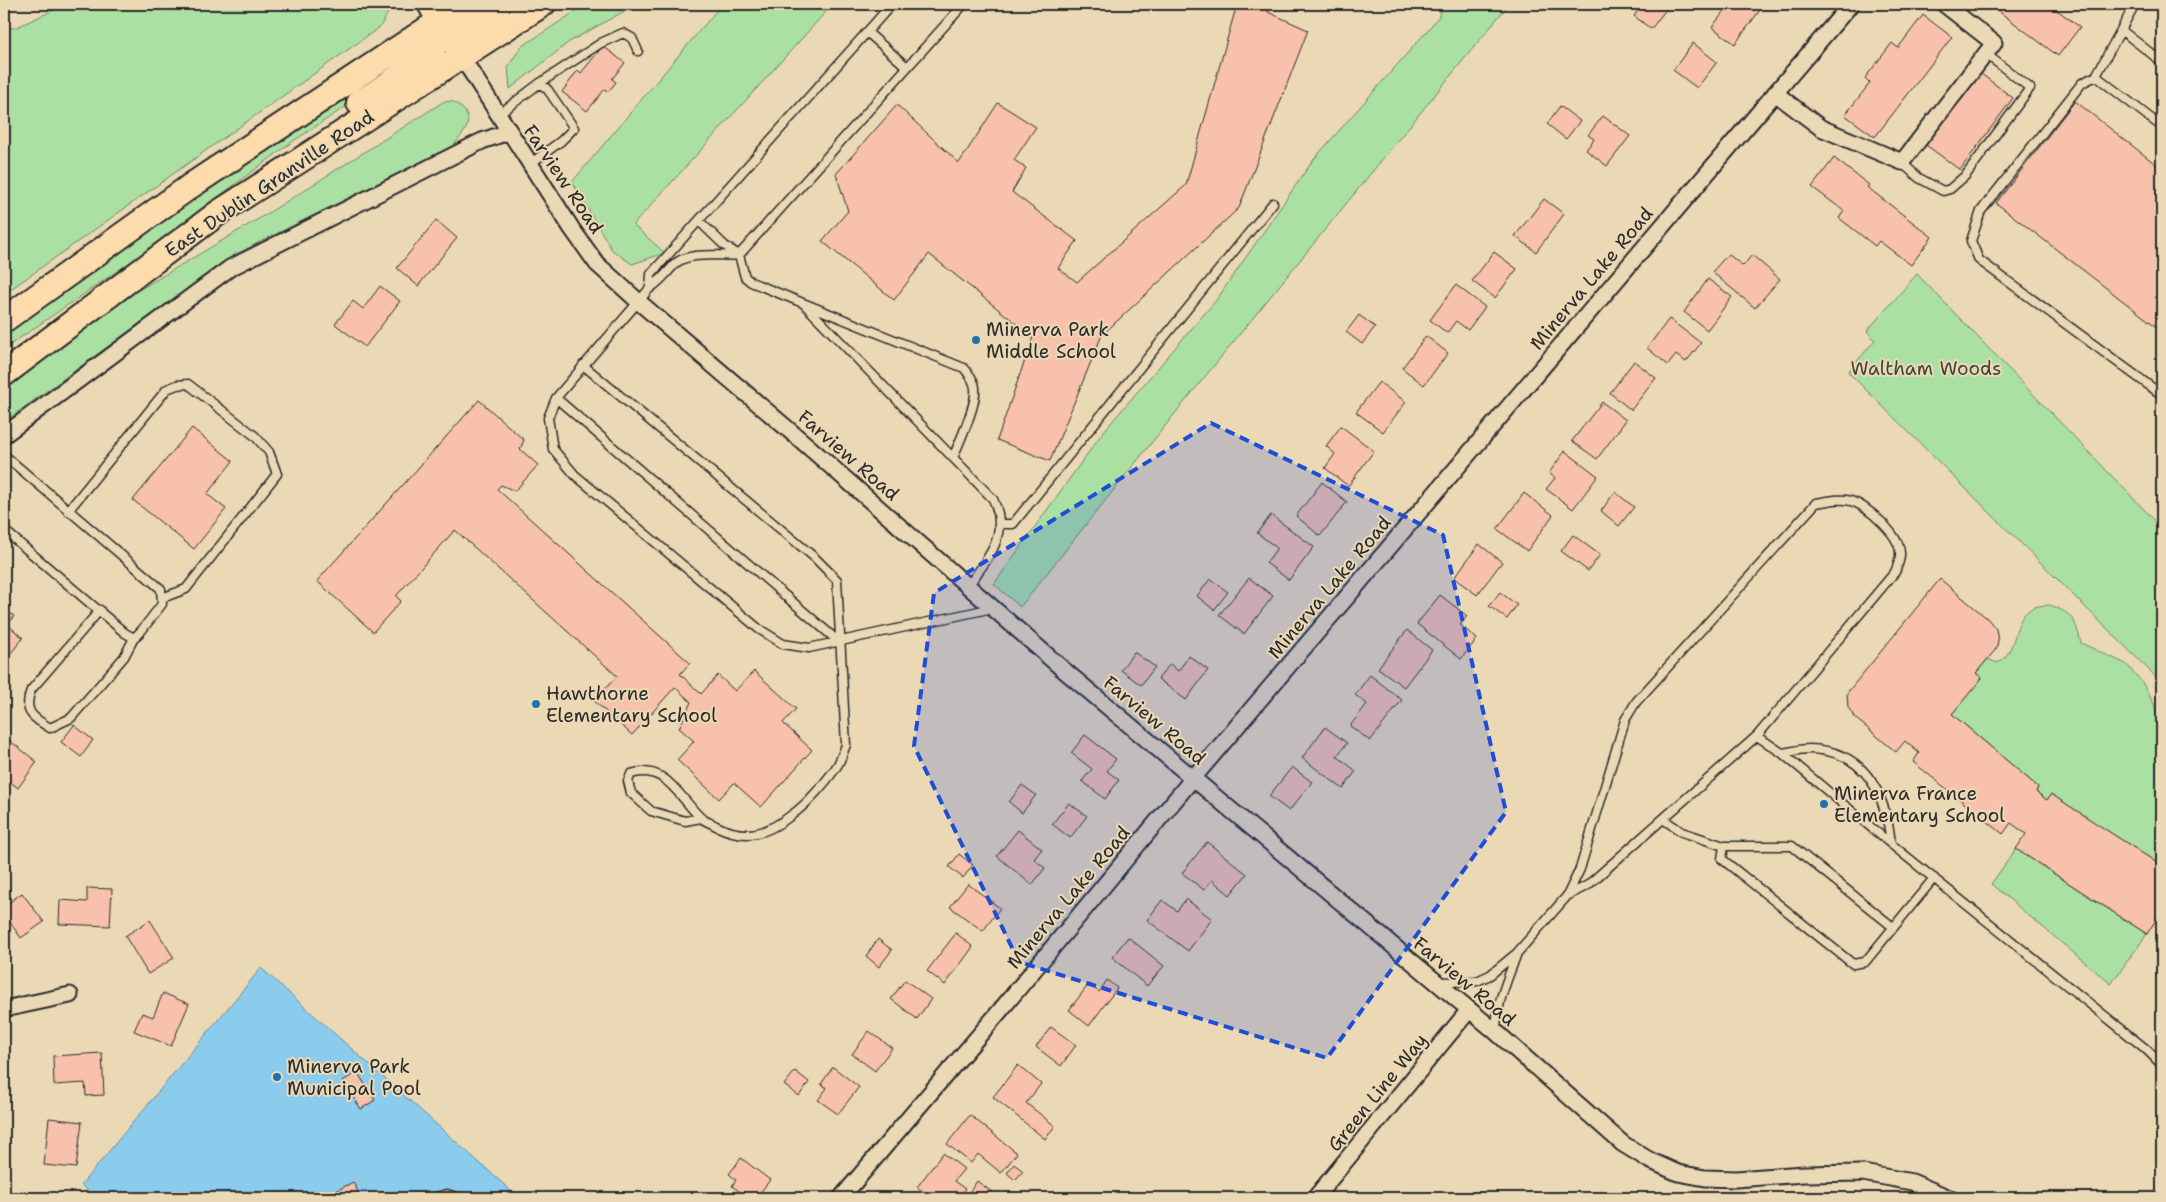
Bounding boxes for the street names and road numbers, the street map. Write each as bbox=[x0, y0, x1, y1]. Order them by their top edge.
street label: East Dublin Granville Road bbox=[160, 104, 379, 263]
street label: Farview Road bbox=[518, 120, 609, 239]
street label: Minerva Lake Road bbox=[1524, 202, 1659, 355]
street label: Farview Road bbox=[793, 404, 905, 506]
street label: Minerva Lake Road bbox=[1262, 511, 1397, 664]
street label: Farview Road bbox=[1098, 670, 1211, 771]
street label: Minerva Lake Road bbox=[1001, 821, 1136, 974]
street label: Farview Road bbox=[1408, 931, 1521, 1032]
street label: Green Line Way bbox=[1322, 1028, 1433, 1157]

